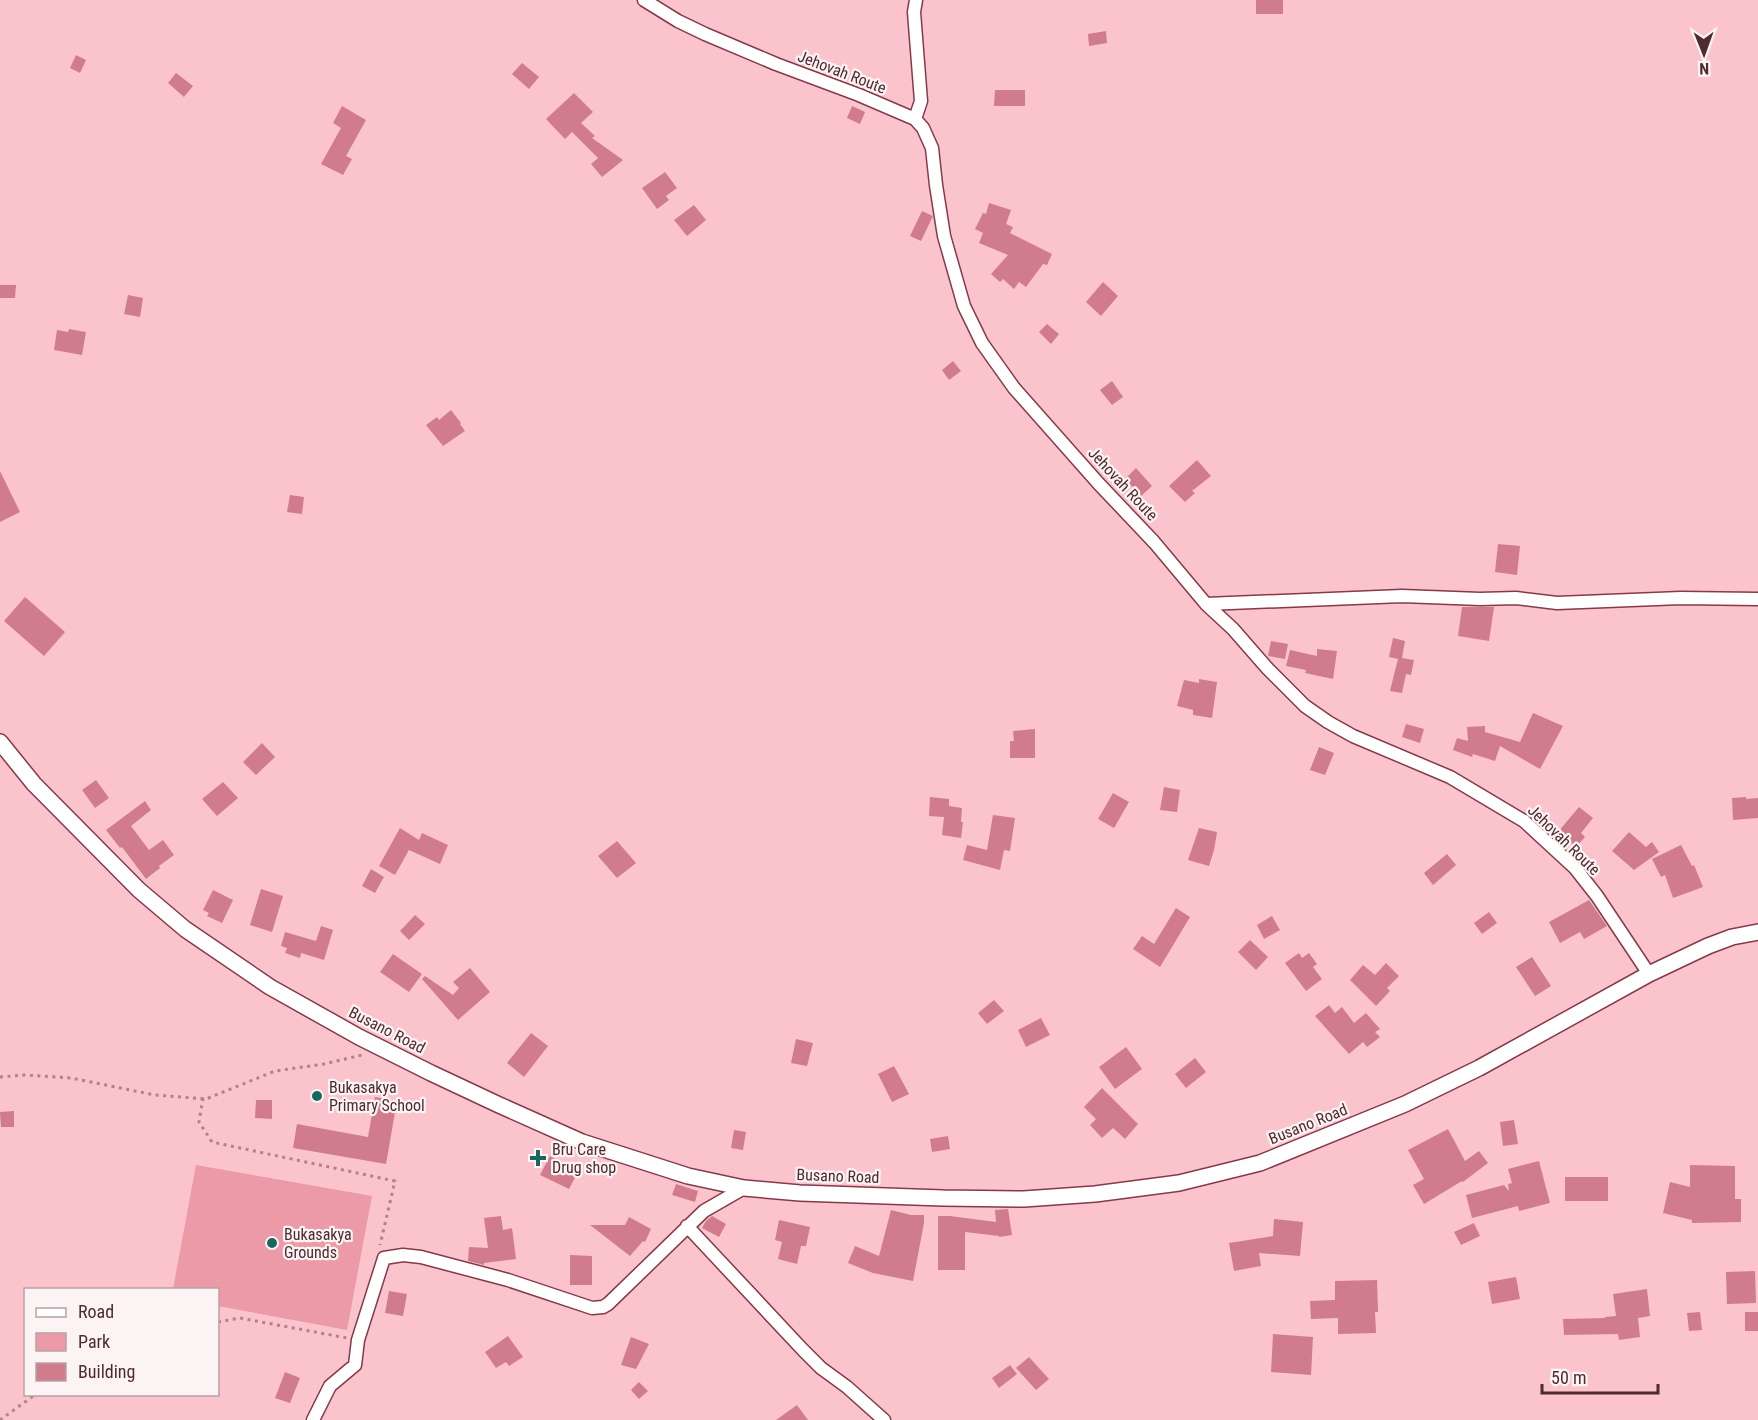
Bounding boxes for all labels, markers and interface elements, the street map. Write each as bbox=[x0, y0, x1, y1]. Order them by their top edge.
north arrow bbox=[1674, 24, 1734, 84]
street label: Jehovah Route bbox=[795, 46, 889, 98]
text: N bbox=[1699, 59, 1709, 78]
street label: Jehovah Route bbox=[1084, 443, 1162, 525]
street label: Jehovah Route bbox=[1524, 801, 1604, 879]
street label: Busano Road bbox=[346, 1003, 428, 1057]
place label: Bukasakya Primary School bbox=[329, 1078, 425, 1115]
marker: Bukasakya Primary School bbox=[310, 1089, 324, 1103]
street label: Busano Road bbox=[1266, 1100, 1350, 1148]
place label: Bru Care Drug shop bbox=[552, 1140, 616, 1177]
marker: Bru Care Drug shop bbox=[529, 1149, 547, 1167]
street label: Busano Road bbox=[796, 1165, 880, 1187]
place label: Bukasakya Grounds bbox=[284, 1225, 352, 1262]
marker: Bukasakya Grounds bbox=[265, 1236, 279, 1250]
legend bbox=[24, 1288, 219, 1396]
text: Road bbox=[78, 1301, 114, 1322]
text: Park bbox=[78, 1331, 110, 1352]
scale bar bbox=[1542, 1357, 1658, 1395]
text: Building bbox=[78, 1361, 135, 1382]
text: 50 m bbox=[1551, 1367, 1586, 1388]

